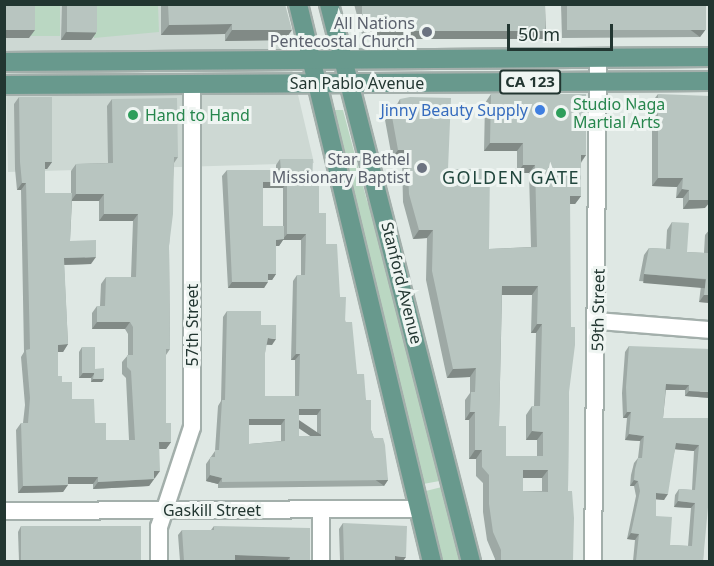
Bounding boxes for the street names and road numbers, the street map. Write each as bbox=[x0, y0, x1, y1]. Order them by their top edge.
road number: CA 123 bbox=[498, 70, 562, 94]
street label: San Pablo Avenue bbox=[290, 73, 424, 93]
street label: Stanford Avenue bbox=[378, 220, 426, 346]
street label: 59th Street bbox=[588, 268, 608, 352]
street label: 57th Street bbox=[182, 284, 202, 366]
street label: Gaskill Street bbox=[163, 500, 261, 520]

